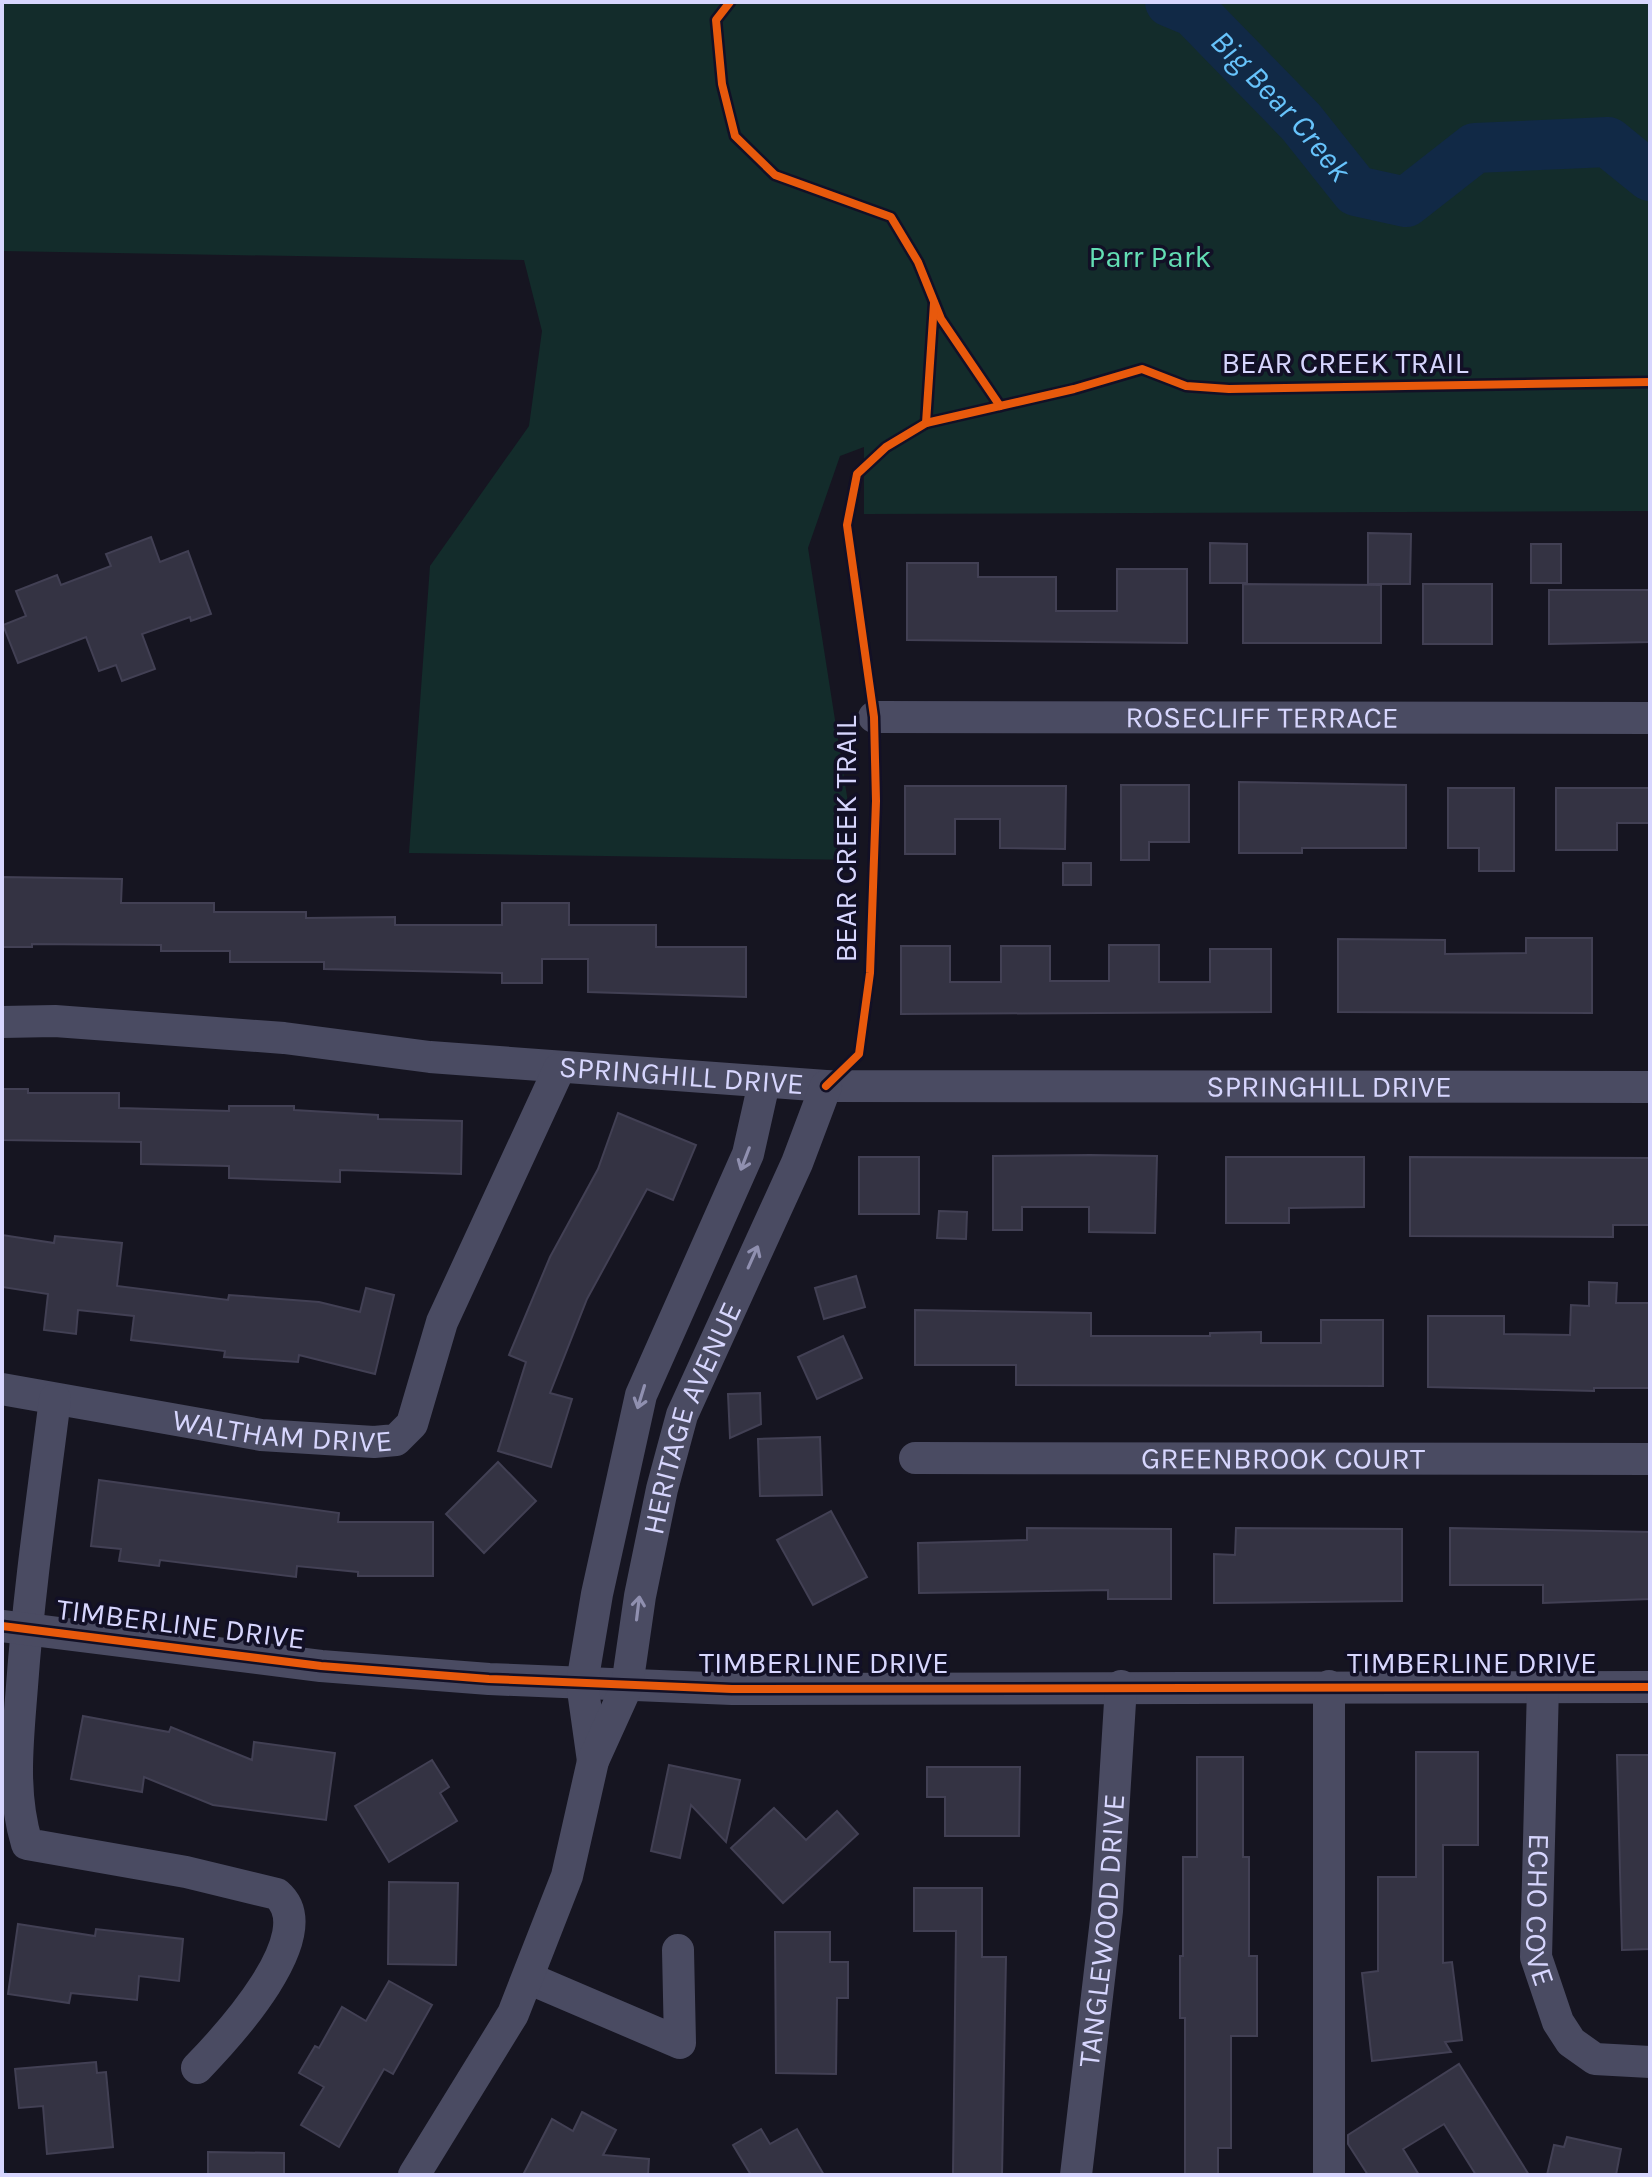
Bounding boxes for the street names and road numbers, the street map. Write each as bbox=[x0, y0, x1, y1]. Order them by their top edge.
street label: BEAR CREEK TRAIL bbox=[1221, 345, 1469, 381]
street label: ROSECLIFF TERRACE bbox=[1125, 699, 1399, 736]
street label: BEAR CREEK TRAIL bbox=[828, 715, 864, 963]
street label: SPRINGHILL DRIVE bbox=[558, 1048, 805, 1102]
street label: SPRINGHILL DRIVE bbox=[1206, 1068, 1452, 1105]
street label: HERITAGE AVENUE bbox=[635, 1296, 749, 1538]
street label: WALTHAM DRIVE bbox=[170, 1402, 394, 1460]
street label: GREENBROOK COURT bbox=[1141, 1440, 1425, 1477]
street label: TIMBERLINE DRIVE bbox=[55, 1591, 307, 1657]
street label: TIMBERLINE DRIVE bbox=[699, 1645, 949, 1681]
street label: TIMBERLINE DRIVE bbox=[1347, 1645, 1597, 1681]
street label: TANGLEWOOD DRIVE bbox=[1071, 1793, 1132, 2069]
street label: ECHO COVE bbox=[1518, 1833, 1563, 1991]

